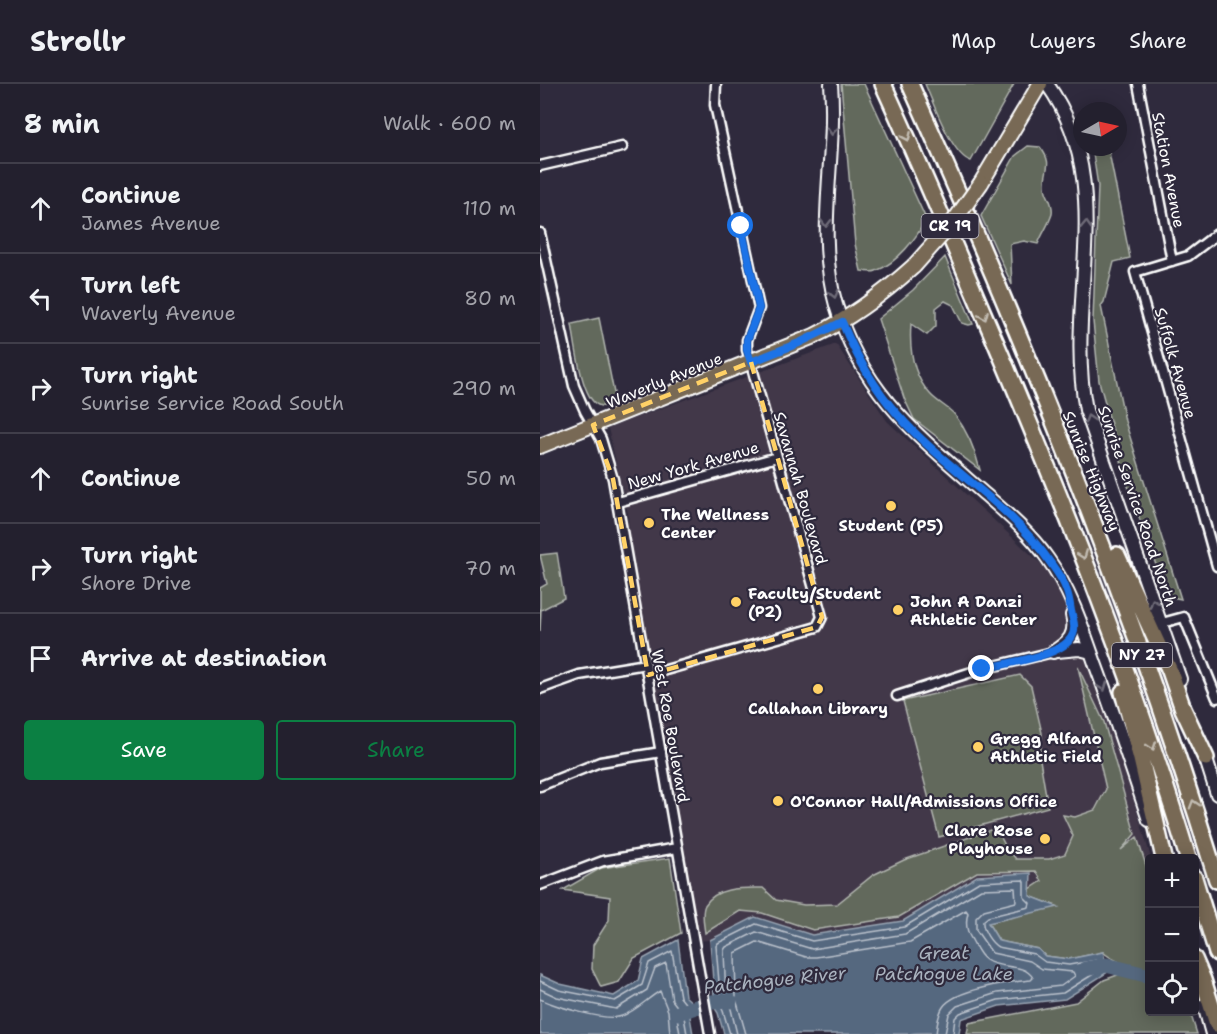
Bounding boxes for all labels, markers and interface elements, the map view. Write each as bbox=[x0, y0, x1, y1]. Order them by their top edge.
text: Strollr bbox=[30, 22, 126, 60]
text: Map bbox=[951, 27, 996, 55]
text: Layers bbox=[1029, 27, 1096, 55]
text: Share bbox=[1129, 27, 1187, 55]
north arrow bbox=[1073, 102, 1127, 156]
text: 8 min bbox=[24, 106, 100, 141]
text: Walk · 600 m bbox=[383, 110, 516, 136]
street label: Station Avenue bbox=[1147, 110, 1190, 230]
one-way arrow bbox=[825, 127, 838, 136]
one-way arrow bbox=[900, 131, 912, 142]
text: Continue bbox=[81, 181, 181, 210]
icon: ahead bbox=[24, 192, 57, 225]
text: 110 m bbox=[462, 195, 516, 221]
text: James Avenue bbox=[81, 210, 221, 236]
route start bbox=[727, 212, 753, 238]
road number: CR 19 bbox=[922, 214, 978, 238]
one-way arrow bbox=[820, 218, 832, 227]
one-way arrow bbox=[1080, 221, 1093, 230]
text: Turn left bbox=[81, 271, 180, 300]
icon: left bbox=[24, 282, 57, 315]
text: 80 m bbox=[464, 285, 516, 311]
one-way arrow bbox=[827, 289, 840, 299]
text: Waverly Avenue bbox=[81, 300, 236, 326]
street label: Suffolk Avenue bbox=[1150, 305, 1201, 421]
one-way arrow bbox=[977, 310, 989, 321]
street label: Waverly Avenue bbox=[603, 348, 726, 413]
text: Turn right bbox=[81, 361, 198, 390]
icon: right bbox=[24, 372, 57, 405]
text: 290 m bbox=[451, 375, 516, 401]
text: Sunrise Service Road South bbox=[81, 390, 344, 416]
street label: Sunrise Service Road North bbox=[1093, 403, 1182, 610]
street label: Sunrise Highway bbox=[1058, 408, 1125, 535]
street label: Savannah Boulevard bbox=[769, 409, 832, 567]
one-way arrow bbox=[1084, 414, 1096, 425]
street label: New York Avenue bbox=[625, 437, 761, 494]
icon: ahead bbox=[24, 462, 57, 495]
text: Continue bbox=[81, 464, 181, 493]
text: 50 m bbox=[466, 465, 516, 491]
marker: Student (P5) bbox=[884, 499, 898, 513]
place label: The Wellness Center bbox=[661, 504, 769, 543]
place label: Student (P5) bbox=[839, 515, 943, 536]
marker: The Wellness Center bbox=[642, 516, 656, 530]
text: Turn right bbox=[81, 541, 198, 570]
one-way arrow bbox=[1076, 549, 1088, 560]
icon: right bbox=[24, 552, 57, 585]
text: 70 m bbox=[464, 555, 516, 581]
text: Shore Drive bbox=[81, 570, 192, 596]
place label: Faculty/Student (P2) bbox=[748, 583, 881, 622]
place label: John A Danzi Athletic Center bbox=[910, 591, 1038, 630]
marker: Faculty/Student (P2) bbox=[729, 595, 743, 609]
one-way arrow bbox=[1149, 598, 1162, 609]
marker: John A Danzi Athletic Center bbox=[891, 603, 905, 617]
icon: arrive bbox=[24, 642, 57, 675]
road number: NY 27 bbox=[1112, 643, 1172, 667]
text: Arrive at destination bbox=[81, 644, 327, 673]
street label: West Roe Boulevard bbox=[647, 648, 694, 804]
route end bbox=[968, 655, 994, 681]
one-way arrow bbox=[1096, 681, 1109, 691]
marker: Callahan Library bbox=[811, 682, 825, 696]
place label: Callahan Library bbox=[748, 698, 888, 719]
button: Save bbox=[24, 720, 264, 780]
button: Share bbox=[276, 720, 516, 780]
place label: Gregg Alfano Athletic Field bbox=[990, 728, 1102, 767]
marker: Gregg Alfano Athletic Field bbox=[971, 740, 985, 754]
one-way arrow bbox=[1144, 740, 1157, 751]
place label: O'Connor Hall/Admissions Office bbox=[790, 791, 1058, 812]
marker: O'Connor Hall/Admissions Office bbox=[771, 794, 785, 808]
one-way arrow bbox=[1189, 799, 1201, 809]
place label: Clare Rose Playhouse bbox=[944, 820, 1033, 859]
marker: Clare Rose Playhouse bbox=[1038, 832, 1052, 846]
map controls bbox=[1145, 854, 1199, 1016]
button: + bbox=[1145, 854, 1199, 908]
button: − bbox=[1145, 908, 1199, 962]
water label: Great Patchogue Lake bbox=[875, 941, 1013, 986]
water label: Patchogue River bbox=[703, 961, 848, 999]
button: locate bbox=[1145, 962, 1199, 1016]

